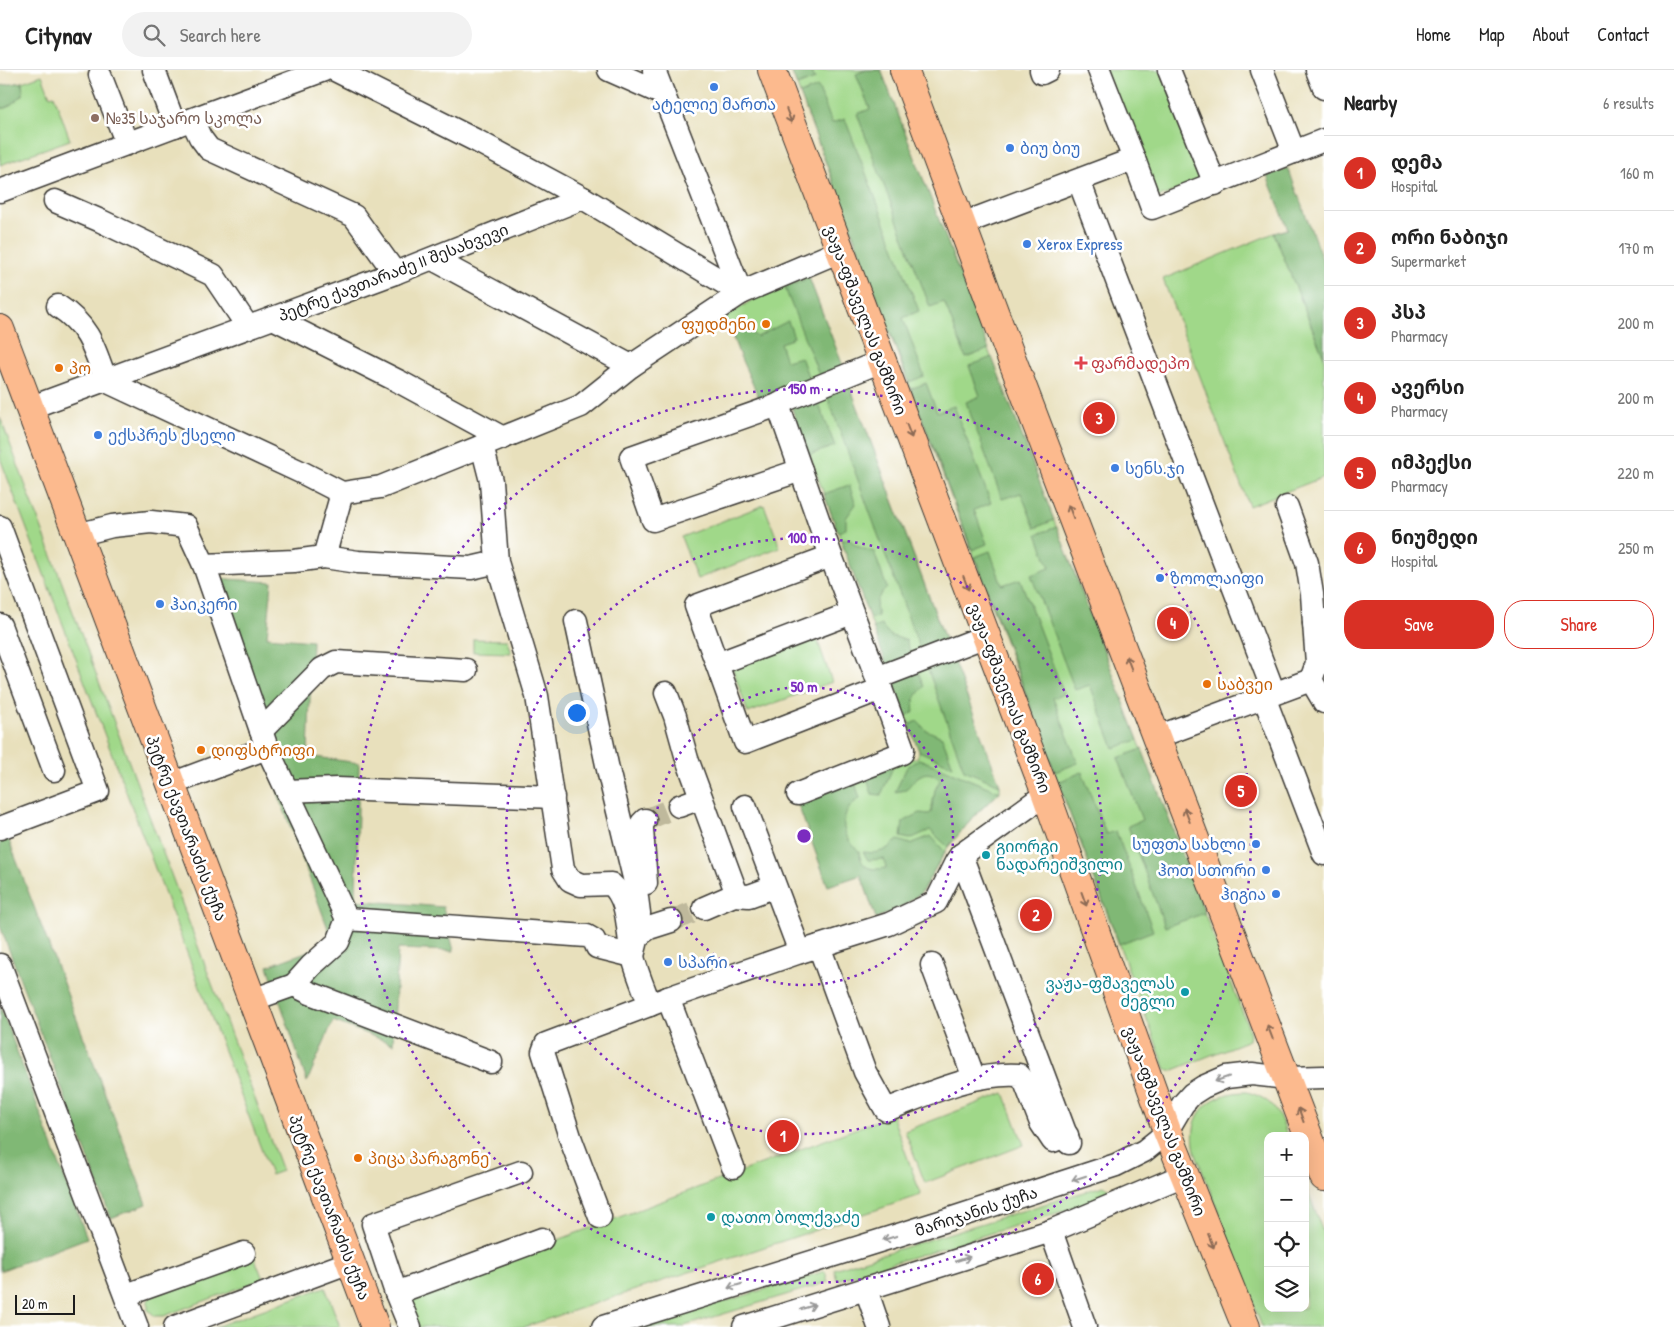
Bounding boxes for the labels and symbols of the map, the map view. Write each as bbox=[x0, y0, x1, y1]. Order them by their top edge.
marker: ატელიე მართა bbox=[708, 81, 720, 93]
place label: ატელიე მართა bbox=[652, 93, 776, 115]
place label: №35 საჯარო სკოლა bbox=[105, 107, 262, 129]
one-way arrow bbox=[785, 107, 794, 123]
marker: №35 საჯარო სკოლა bbox=[89, 112, 101, 124]
place label: ბიუ ბიუ bbox=[1020, 137, 1080, 159]
marker: ბიუ ბიუ bbox=[1004, 142, 1016, 154]
street label: პეტრე ქავთარაძე II შესახვევი bbox=[275, 218, 511, 326]
street label: ვაჟა-ფშაველას გამზირი bbox=[820, 222, 912, 418]
place label: Xerox Express bbox=[1037, 233, 1122, 255]
marker: Xerox Express bbox=[1021, 238, 1033, 250]
place label: ფუდმენი bbox=[681, 313, 756, 335]
marker: ფუდმენი bbox=[760, 318, 772, 330]
place label: ფარმადეპო bbox=[1091, 352, 1190, 374]
place label: პო bbox=[69, 357, 91, 379]
marker: ფარმადეპო bbox=[1075, 357, 1087, 369]
marker: პო bbox=[53, 362, 65, 374]
text: 150 m bbox=[788, 378, 820, 399]
pin: 3 bbox=[1083, 399, 1115, 437]
one-way arrow bbox=[904, 423, 914, 438]
place label: ექსპრეს ქსელი bbox=[108, 424, 236, 446]
marker: ექსპრეს ქსელი bbox=[92, 429, 104, 441]
place label: სენს.ჯი bbox=[1125, 457, 1185, 479]
marker: სენს.ჯი bbox=[1109, 462, 1121, 474]
one-way arrow bbox=[1065, 504, 1074, 519]
text: 100 m bbox=[788, 527, 820, 548]
place label: ზოოლაიფი bbox=[1170, 567, 1264, 589]
marker: ზოოლაიფი bbox=[1154, 572, 1166, 584]
one-way arrow bbox=[962, 575, 971, 590]
place label: ჰაიკერი bbox=[170, 593, 238, 615]
marker: ჰაიკერი bbox=[154, 598, 166, 610]
street label: ვაჟა-ფშაველას გამზირი bbox=[964, 600, 1056, 796]
pin: 4 bbox=[1157, 604, 1189, 642]
one-way arrow bbox=[1124, 656, 1133, 672]
place label: საბვეი bbox=[1217, 673, 1273, 695]
text: 50 m bbox=[791, 676, 817, 697]
marker: საბვეი bbox=[1201, 678, 1213, 690]
your location bbox=[564, 700, 590, 726]
street label: პეტრე ქავთარაძის ქუჩა bbox=[141, 732, 233, 924]
place label: დიფსტრიფი bbox=[211, 739, 315, 761]
marker: დიფსტრიფი bbox=[195, 744, 207, 756]
pin: 5 bbox=[1225, 772, 1257, 810]
one-way arrow bbox=[1182, 808, 1191, 823]
centre of rings bbox=[795, 827, 813, 845]
place label: სუფთა სახლი bbox=[1132, 833, 1246, 855]
place label: გიორგი ნადარეიშვილი bbox=[996, 835, 1123, 875]
marker: სუფთა სახლი bbox=[1250, 838, 1262, 850]
marker: გიორგი ნადარეიშვილი bbox=[980, 849, 992, 861]
place label: ჰოთ სთორი bbox=[1158, 859, 1256, 881]
marker: ჰოთ სთორი bbox=[1260, 864, 1272, 876]
place label: ჰიგია bbox=[1221, 883, 1266, 905]
marker: ჰიგია bbox=[1270, 888, 1282, 900]
one-way arrow bbox=[1080, 891, 1089, 907]
pin: 2 bbox=[1020, 896, 1052, 934]
place label: სპარი bbox=[678, 951, 728, 973]
marker: სპარი bbox=[662, 956, 674, 968]
place label: ვაჟა-ფშაველას ძეგლი bbox=[1046, 972, 1175, 1012]
marker: ვაჟა-ფშაველას ძეგლი bbox=[1179, 986, 1191, 998]
street label: ვაჟა-ფშაველას გამზირი bbox=[1119, 1023, 1211, 1219]
one-way arrow bbox=[1265, 1025, 1274, 1040]
one-way arrow bbox=[1215, 1075, 1230, 1084]
one-way arrow bbox=[1296, 1108, 1305, 1123]
street label: პეტრე ქავთარაძის ქუჩა bbox=[284, 1111, 376, 1303]
pin: 1 bbox=[767, 1117, 799, 1155]
place label: პიცა პარაგონე bbox=[368, 1147, 489, 1169]
marker: პიცა პარაგონე bbox=[352, 1152, 364, 1164]
one-way arrow bbox=[1071, 1173, 1087, 1183]
street label: მარიჯანის ქუჩა bbox=[912, 1181, 1040, 1241]
place label: დათო ბოლქვაძე bbox=[721, 1206, 860, 1228]
marker: დათო ბოლქვაძე bbox=[705, 1211, 717, 1223]
one-way arrow bbox=[883, 1233, 899, 1243]
one-way arrow bbox=[1206, 1233, 1216, 1248]
one-way arrow bbox=[954, 1253, 970, 1263]
pin: 6 bbox=[1022, 1260, 1054, 1298]
one-way arrow bbox=[728, 1281, 744, 1291]
scale bar bbox=[15, 1292, 75, 1315]
one-way arrow bbox=[799, 1302, 815, 1312]

